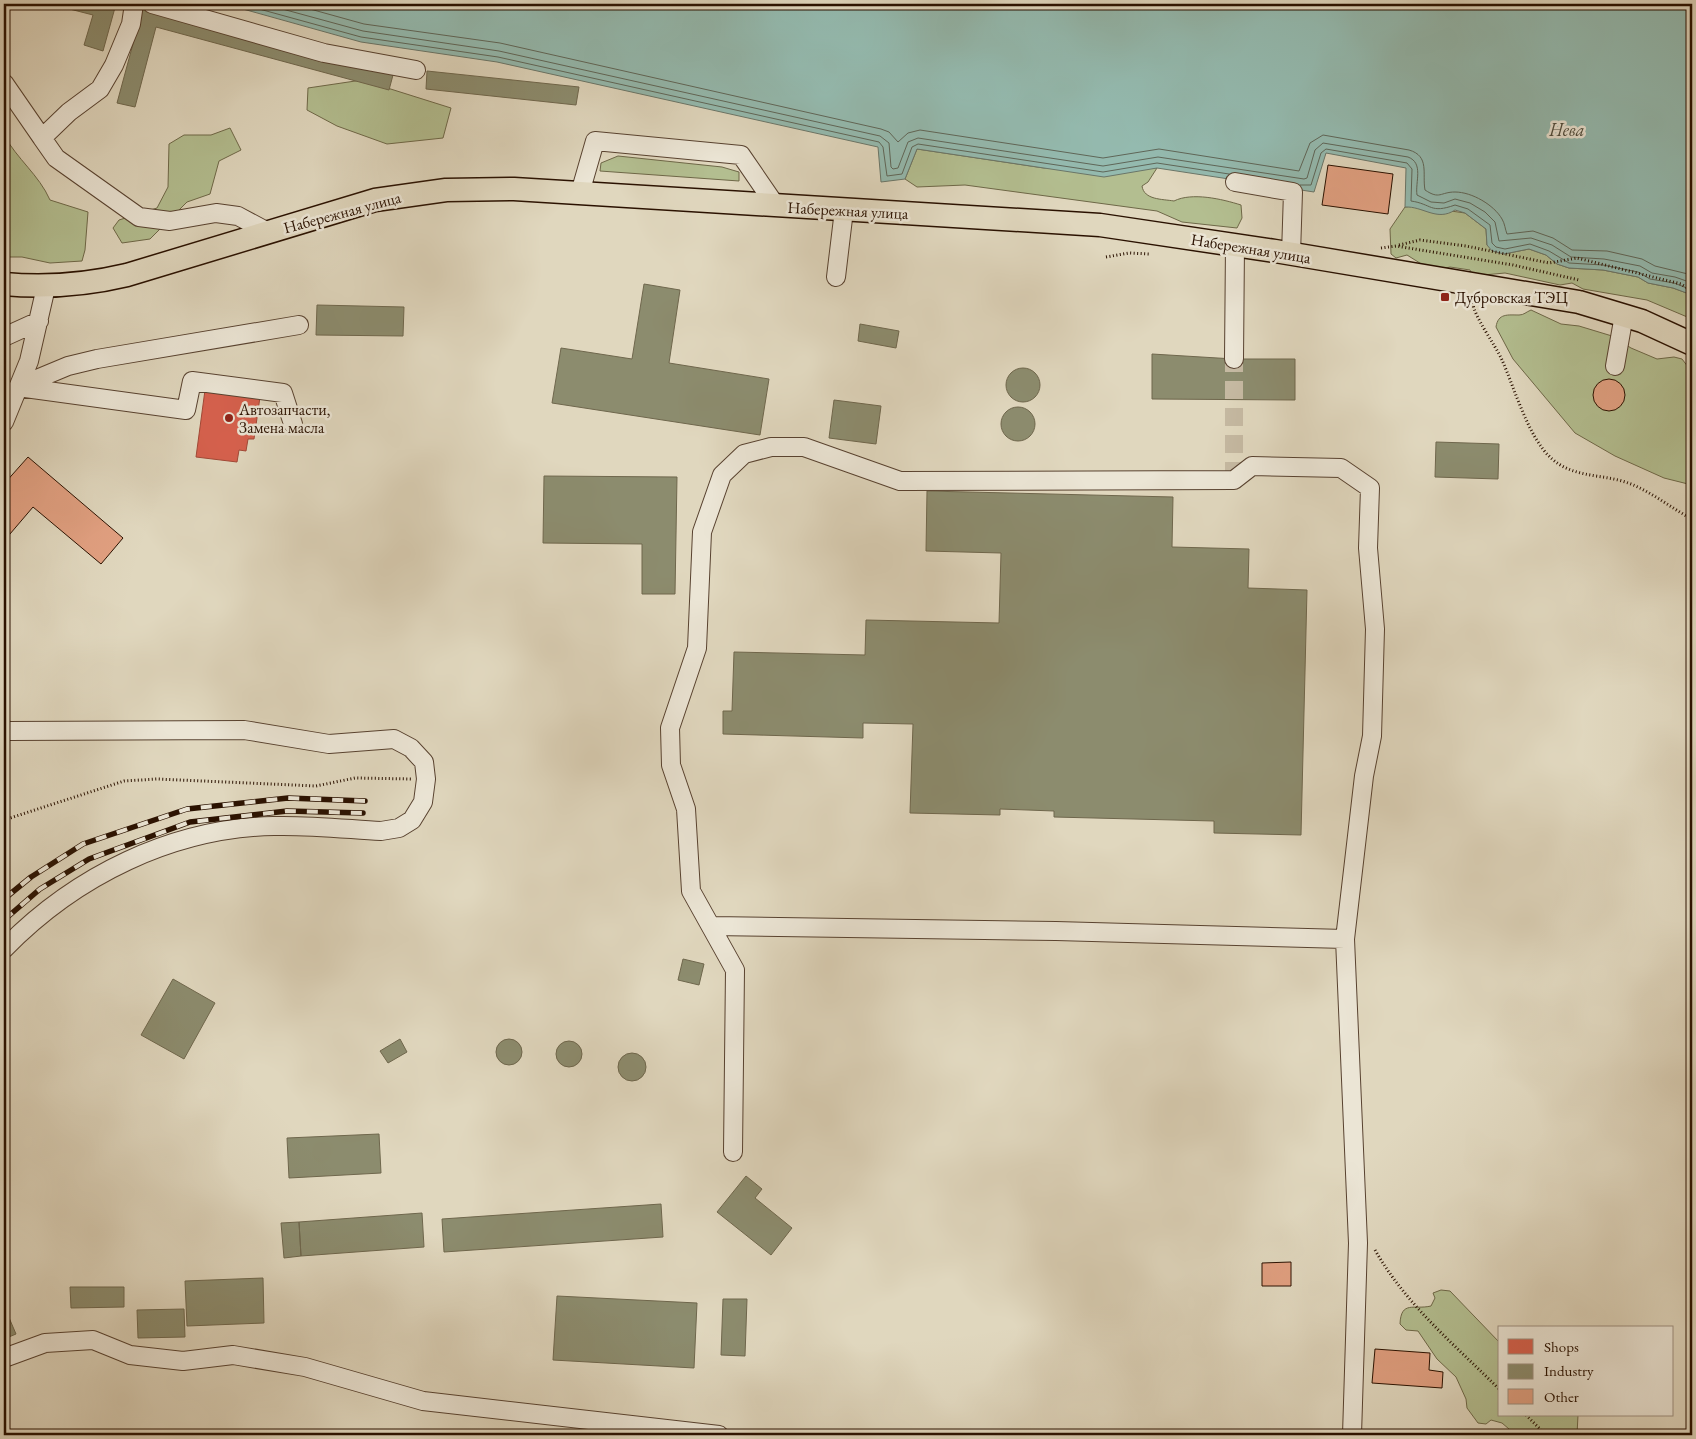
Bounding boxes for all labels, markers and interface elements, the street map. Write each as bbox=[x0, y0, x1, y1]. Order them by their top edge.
water label: Нева bbox=[1548, 118, 1585, 141]
street label: Набережная улица bbox=[281, 187, 404, 238]
street label: Набережная улица bbox=[787, 197, 909, 224]
street label: Набережная улица bbox=[1190, 229, 1313, 268]
place label: Дубровская ТЭЦ bbox=[1455, 287, 1568, 308]
marker: Дубровская ТЭЦ bbox=[1439, 291, 1451, 303]
place label: Автозапчасти, Замена масла bbox=[238, 399, 330, 438]
marker: Автозапчасти, Замена масла bbox=[223, 412, 235, 424]
legend bbox=[1498, 1326, 1674, 1416]
text: Shops bbox=[1544, 1337, 1579, 1356]
text: Industry bbox=[1544, 1361, 1594, 1380]
text: Other bbox=[1544, 1387, 1579, 1406]

